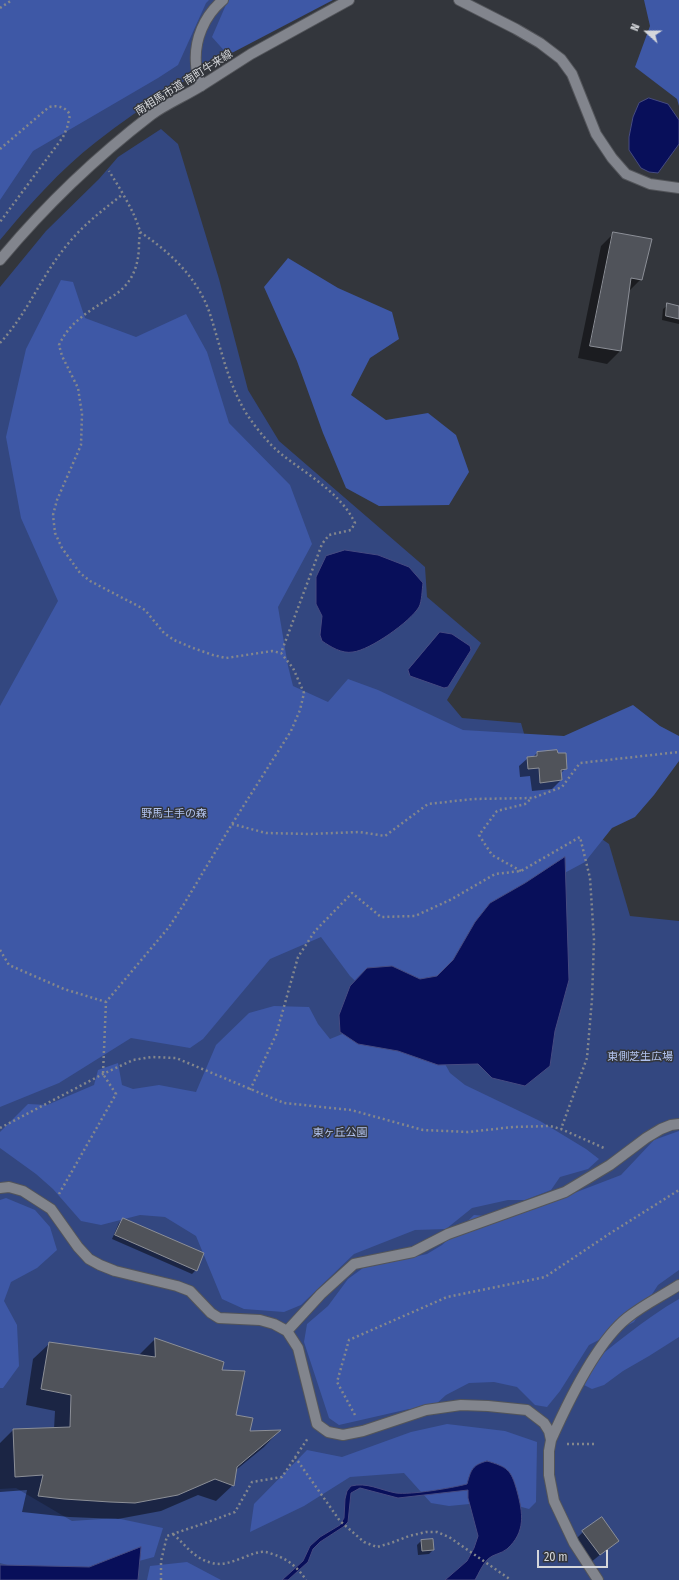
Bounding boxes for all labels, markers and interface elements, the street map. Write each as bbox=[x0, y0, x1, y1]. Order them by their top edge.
north arrow bbox=[627, 12, 667, 52]
text: N bbox=[628, 22, 643, 33]
street label: 南相馬市道 南町牛来線 bbox=[133, 48, 235, 118]
park label: 野馬土手の森 bbox=[141, 807, 207, 821]
park label: 東側芝生広場 bbox=[607, 1050, 673, 1064]
park label: 東ヶ丘公園 bbox=[313, 1126, 367, 1140]
scale bar bbox=[539, 1542, 610, 1568]
text: 20 m bbox=[544, 1550, 568, 1564]

